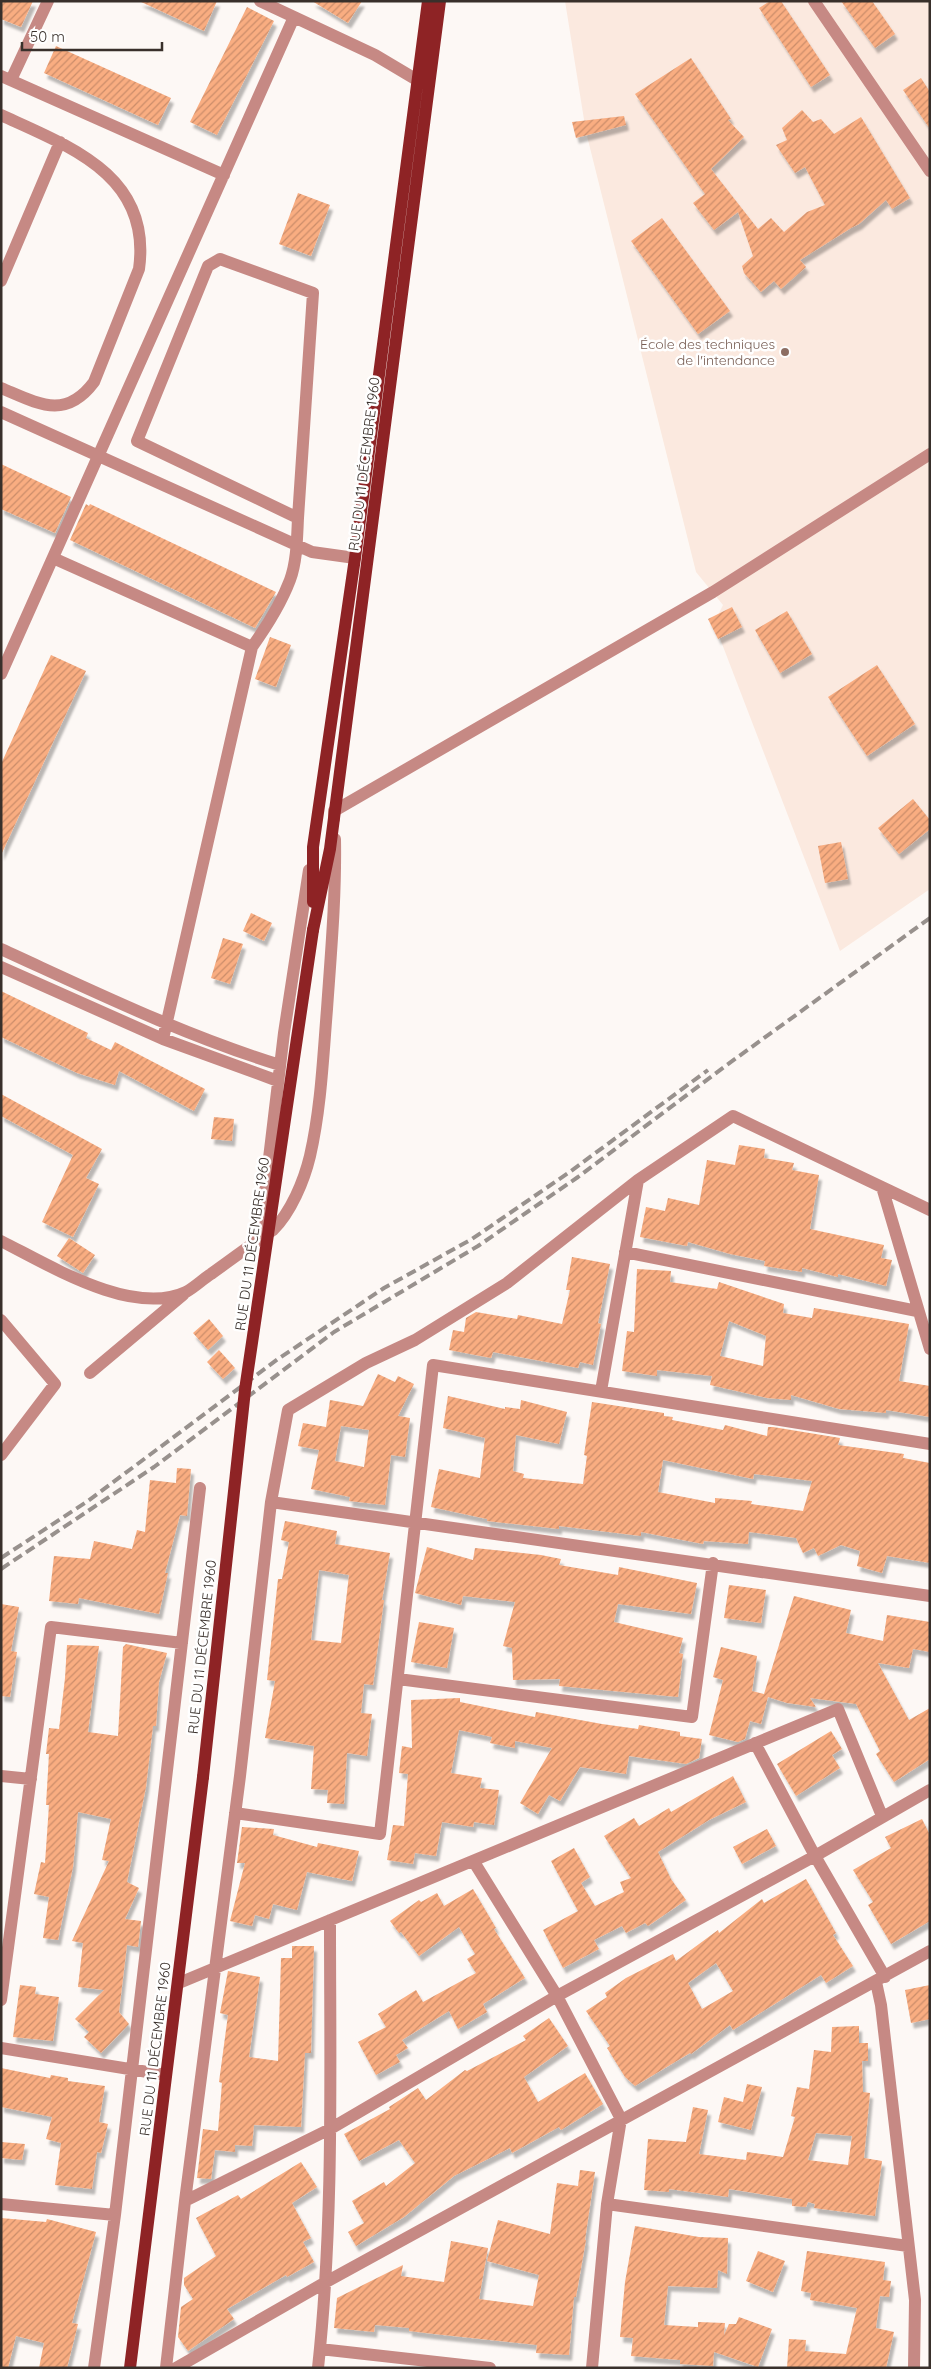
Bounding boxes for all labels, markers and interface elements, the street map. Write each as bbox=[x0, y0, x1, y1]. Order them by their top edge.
scale bar bbox=[22, 20, 162, 52]
text: 50 m bbox=[30, 27, 65, 46]
place label: École des techniques de l'intendance bbox=[640, 335, 775, 369]
marker: École des techniques de l'intendance bbox=[779, 346, 791, 358]
street label: RUE DU 11 DÉCEMBRE 1960 bbox=[344, 376, 384, 552]
street label: RUE DU 11 DÉCEMBRE 1960 bbox=[231, 1156, 273, 1332]
street label: RUE DU 11 DÉCEMBRE 1960 bbox=[184, 1559, 220, 1735]
street label: RUE DU 11 DÉCEMBRE 1960 bbox=[135, 1961, 175, 2137]

